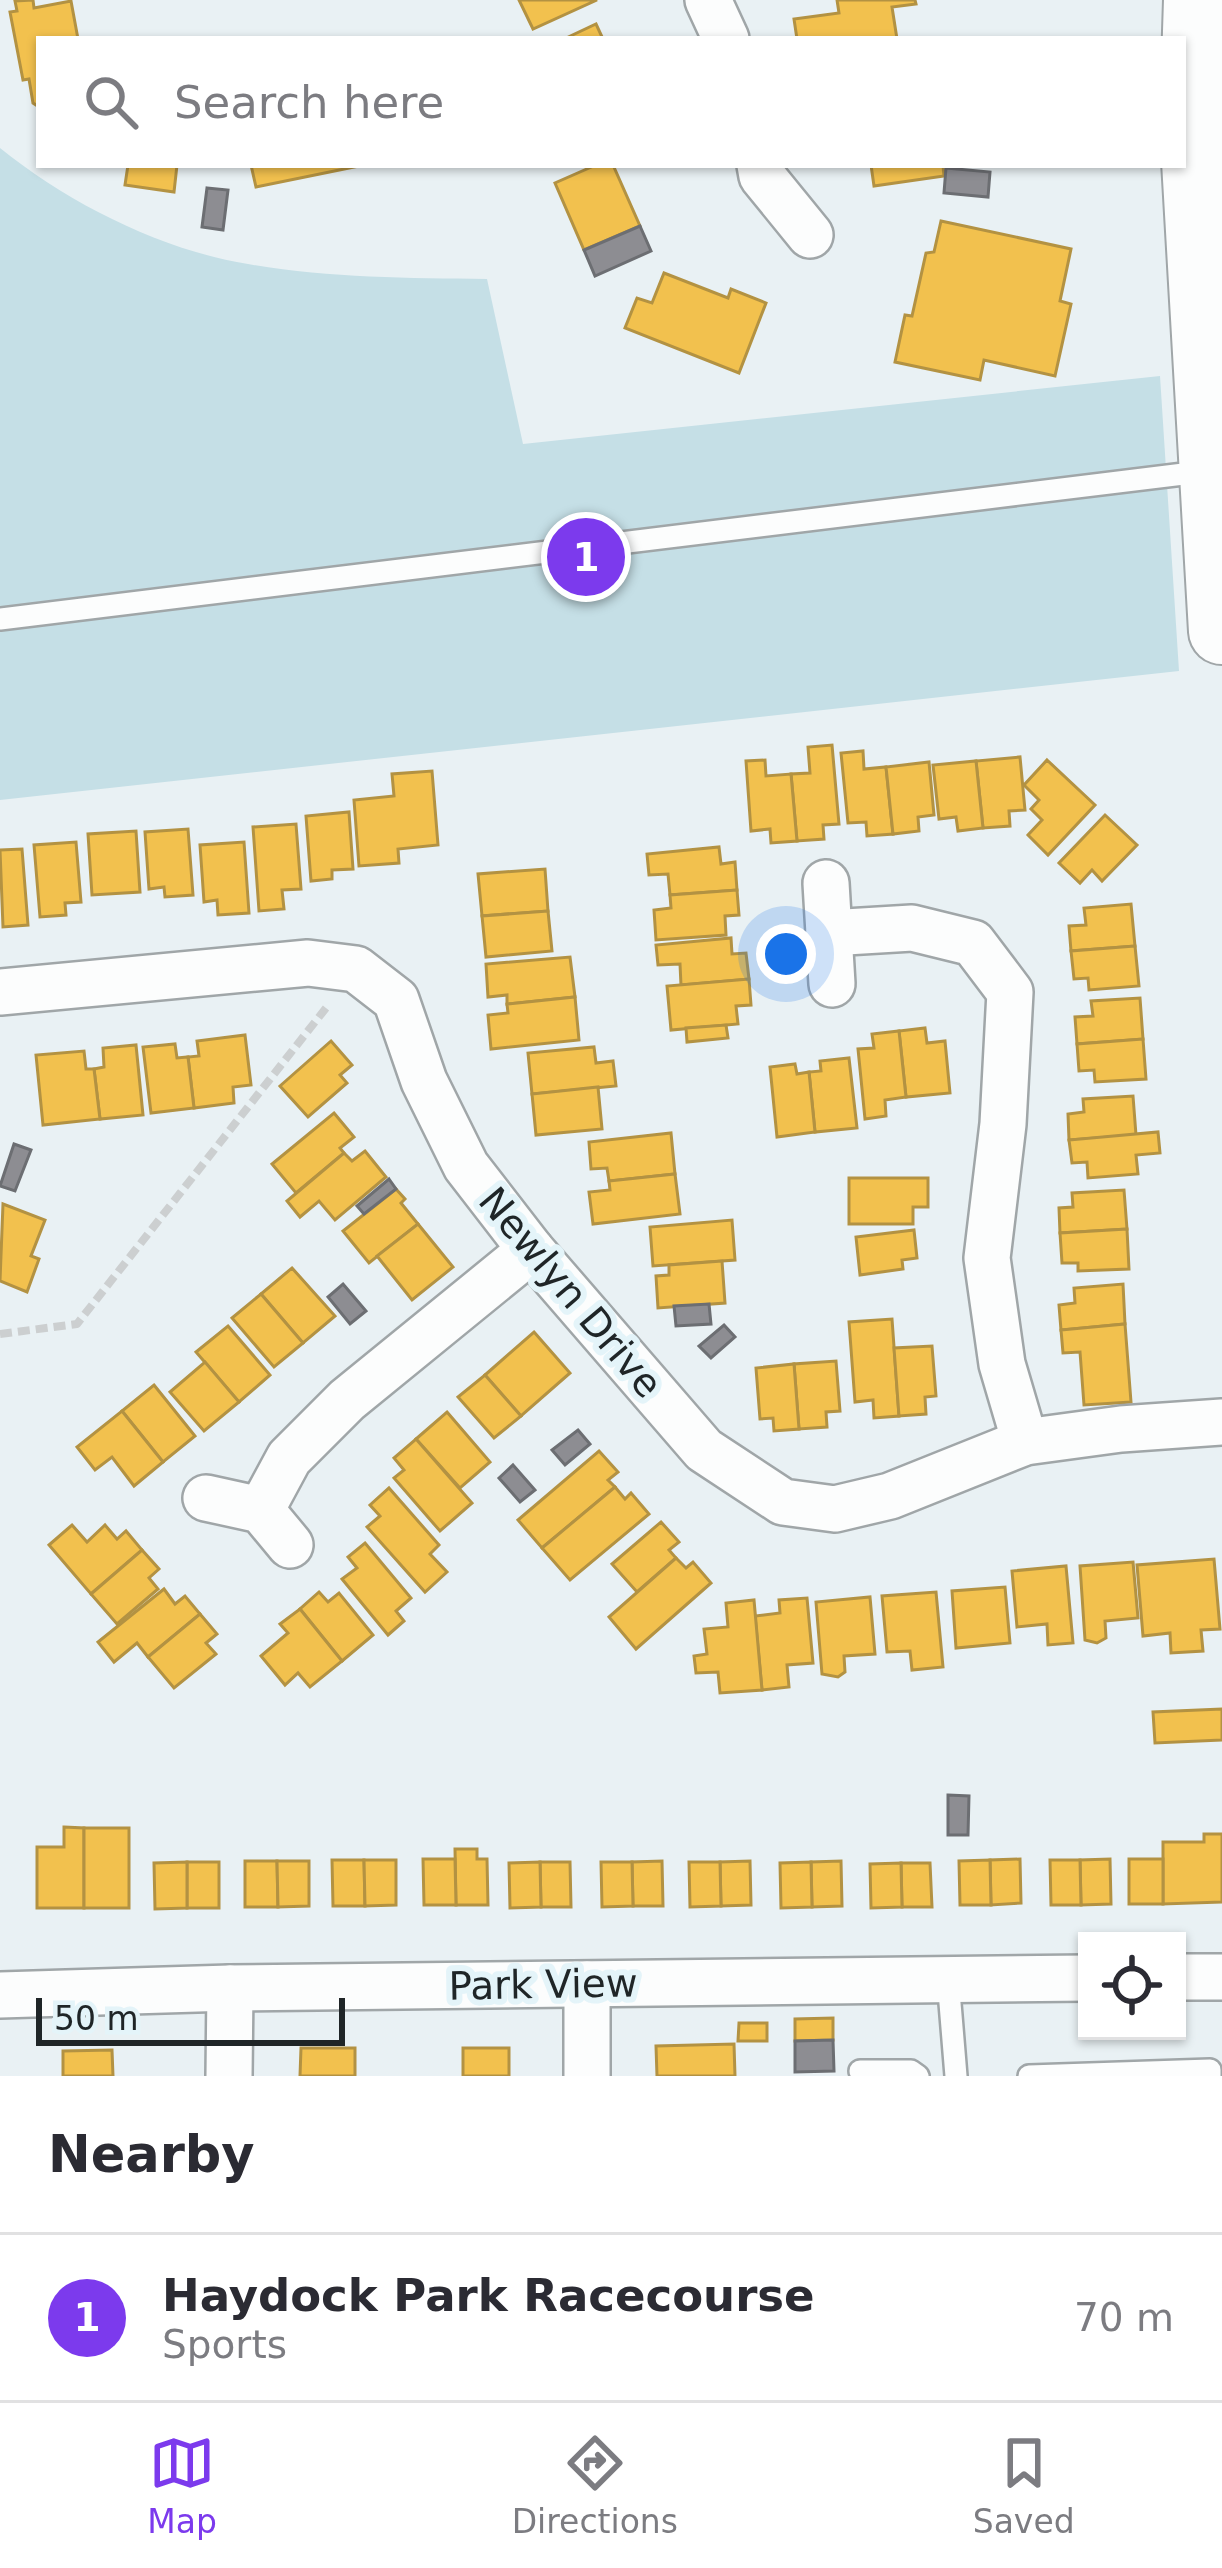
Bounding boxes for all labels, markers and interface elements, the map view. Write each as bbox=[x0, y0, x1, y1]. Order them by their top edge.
search box bbox=[36, 36, 1186, 168]
icon: search bbox=[78, 69, 144, 135]
text: Search here bbox=[174, 76, 444, 129]
pin: 1 bbox=[547, 512, 625, 602]
your location bbox=[756, 924, 816, 984]
street label: Newlyn Drive bbox=[470, 1178, 671, 1406]
map controls bbox=[1078, 1932, 1186, 2040]
button: locate bbox=[1078, 1932, 1186, 2040]
street label: Park View bbox=[448, 1960, 638, 2009]
scale bar bbox=[36, 1992, 345, 2045]
text: 50 m bbox=[54, 1999, 139, 2038]
text: Nearby bbox=[48, 2125, 255, 2184]
text: Haydock Park Racecourse bbox=[162, 2269, 815, 2322]
text: 1 bbox=[73, 2295, 101, 2340]
text: 70 m bbox=[1074, 2295, 1174, 2340]
text: Sports bbox=[162, 2322, 287, 2367]
tab: Map bbox=[147, 2430, 217, 2541]
tab: Directions bbox=[512, 2430, 678, 2541]
tab: Saved bbox=[973, 2430, 1075, 2541]

